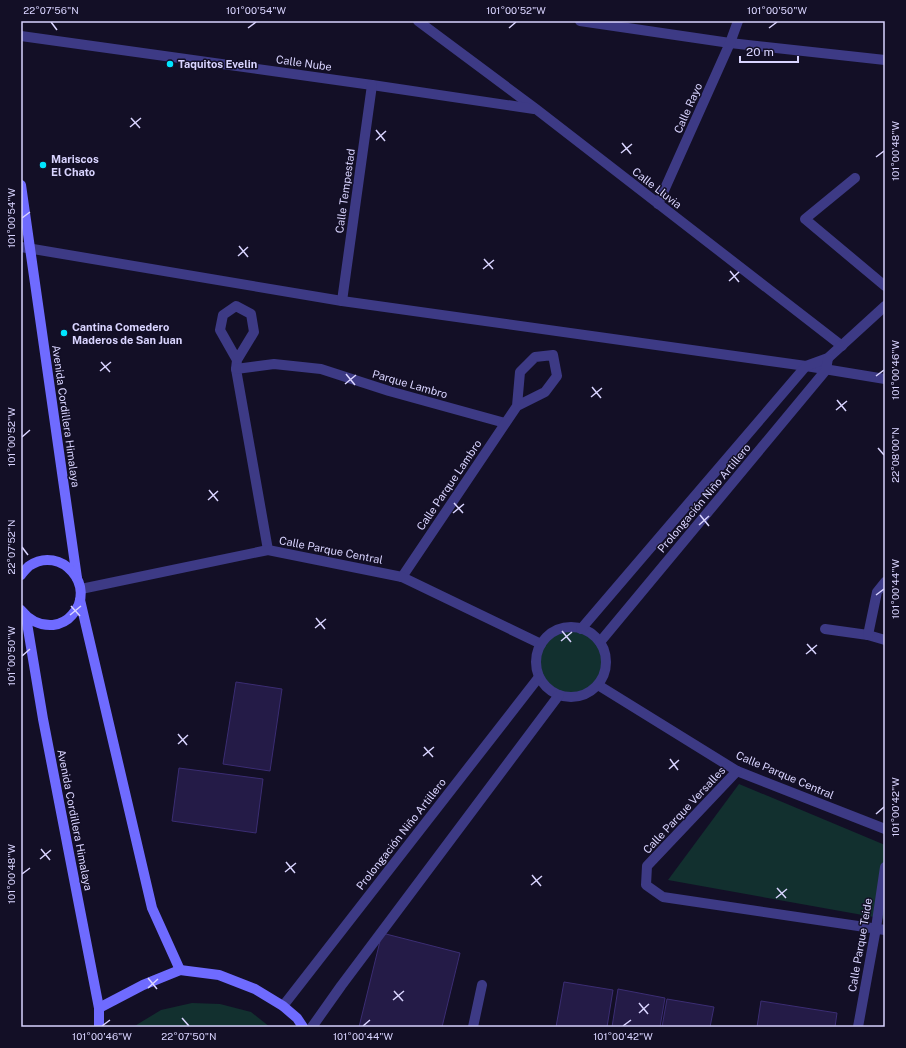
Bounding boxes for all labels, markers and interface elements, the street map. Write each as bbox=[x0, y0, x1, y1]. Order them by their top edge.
text: 22°07'56"N bbox=[23, 4, 79, 16]
text: 101°00'54"W bbox=[226, 4, 286, 16]
text: 101°00'52"W bbox=[486, 4, 546, 16]
text: 101°00'50"W bbox=[747, 4, 807, 16]
scale bar bbox=[740, 38, 798, 64]
text: 20 m bbox=[746, 45, 774, 59]
street label: Calle Nube bbox=[275, 53, 333, 73]
place label: Taquitos Evelin bbox=[178, 58, 257, 70]
marker: Taquitos Evelin bbox=[165, 59, 175, 69]
street label: Calle Rayo bbox=[672, 81, 704, 135]
text: 101°00'48"W bbox=[889, 120, 901, 181]
street label: Calle Tempestad bbox=[333, 148, 357, 234]
place label: Mariscos El Chato bbox=[51, 153, 99, 178]
marker: Mariscos El Chato bbox=[38, 160, 48, 170]
street label: Calle Lluvia bbox=[630, 165, 684, 211]
text: 101°00'54"W bbox=[5, 188, 17, 248]
place label: Cantina Comedero Maderos de San Juan bbox=[72, 321, 182, 346]
marker: Cantina Comedero Maderos de San Juan bbox=[59, 328, 69, 338]
text: 101°00'46"W bbox=[889, 340, 901, 400]
street label: Avenida Cordillera Himalaya bbox=[50, 344, 82, 488]
street label: Parque Lambro bbox=[371, 368, 449, 400]
text: 101°00'52"W bbox=[5, 407, 17, 467]
text: 22°08'00"N bbox=[889, 427, 901, 483]
street label: Calle Parque Lambro bbox=[414, 438, 484, 532]
street label: Prolongación Niño Artillero bbox=[655, 441, 753, 555]
text: 22°07'52"N bbox=[5, 519, 17, 575]
street label: Calle Parque Central bbox=[278, 534, 384, 566]
text: 101°00'44"W bbox=[889, 559, 901, 619]
text: 101°00'50"W bbox=[5, 626, 17, 686]
street label: Avenida Cordillera Himalaya bbox=[55, 748, 95, 892]
street label: Calle Parque Central bbox=[734, 749, 836, 801]
street label: Calle Parque Versalles bbox=[641, 764, 728, 856]
street label: Prolongación Niño Artillero bbox=[354, 776, 448, 892]
text: 101°00'42"W bbox=[889, 777, 901, 837]
text: 101°00'48"W bbox=[5, 843, 17, 904]
street label: Calle Parque Teide bbox=[846, 897, 874, 993]
text: 101°00'46"W bbox=[72, 1030, 132, 1042]
text: 22°07'50"N bbox=[161, 1030, 217, 1042]
text: 101°00'44"W bbox=[333, 1030, 393, 1042]
text: 101°00'42"W bbox=[593, 1030, 653, 1042]

